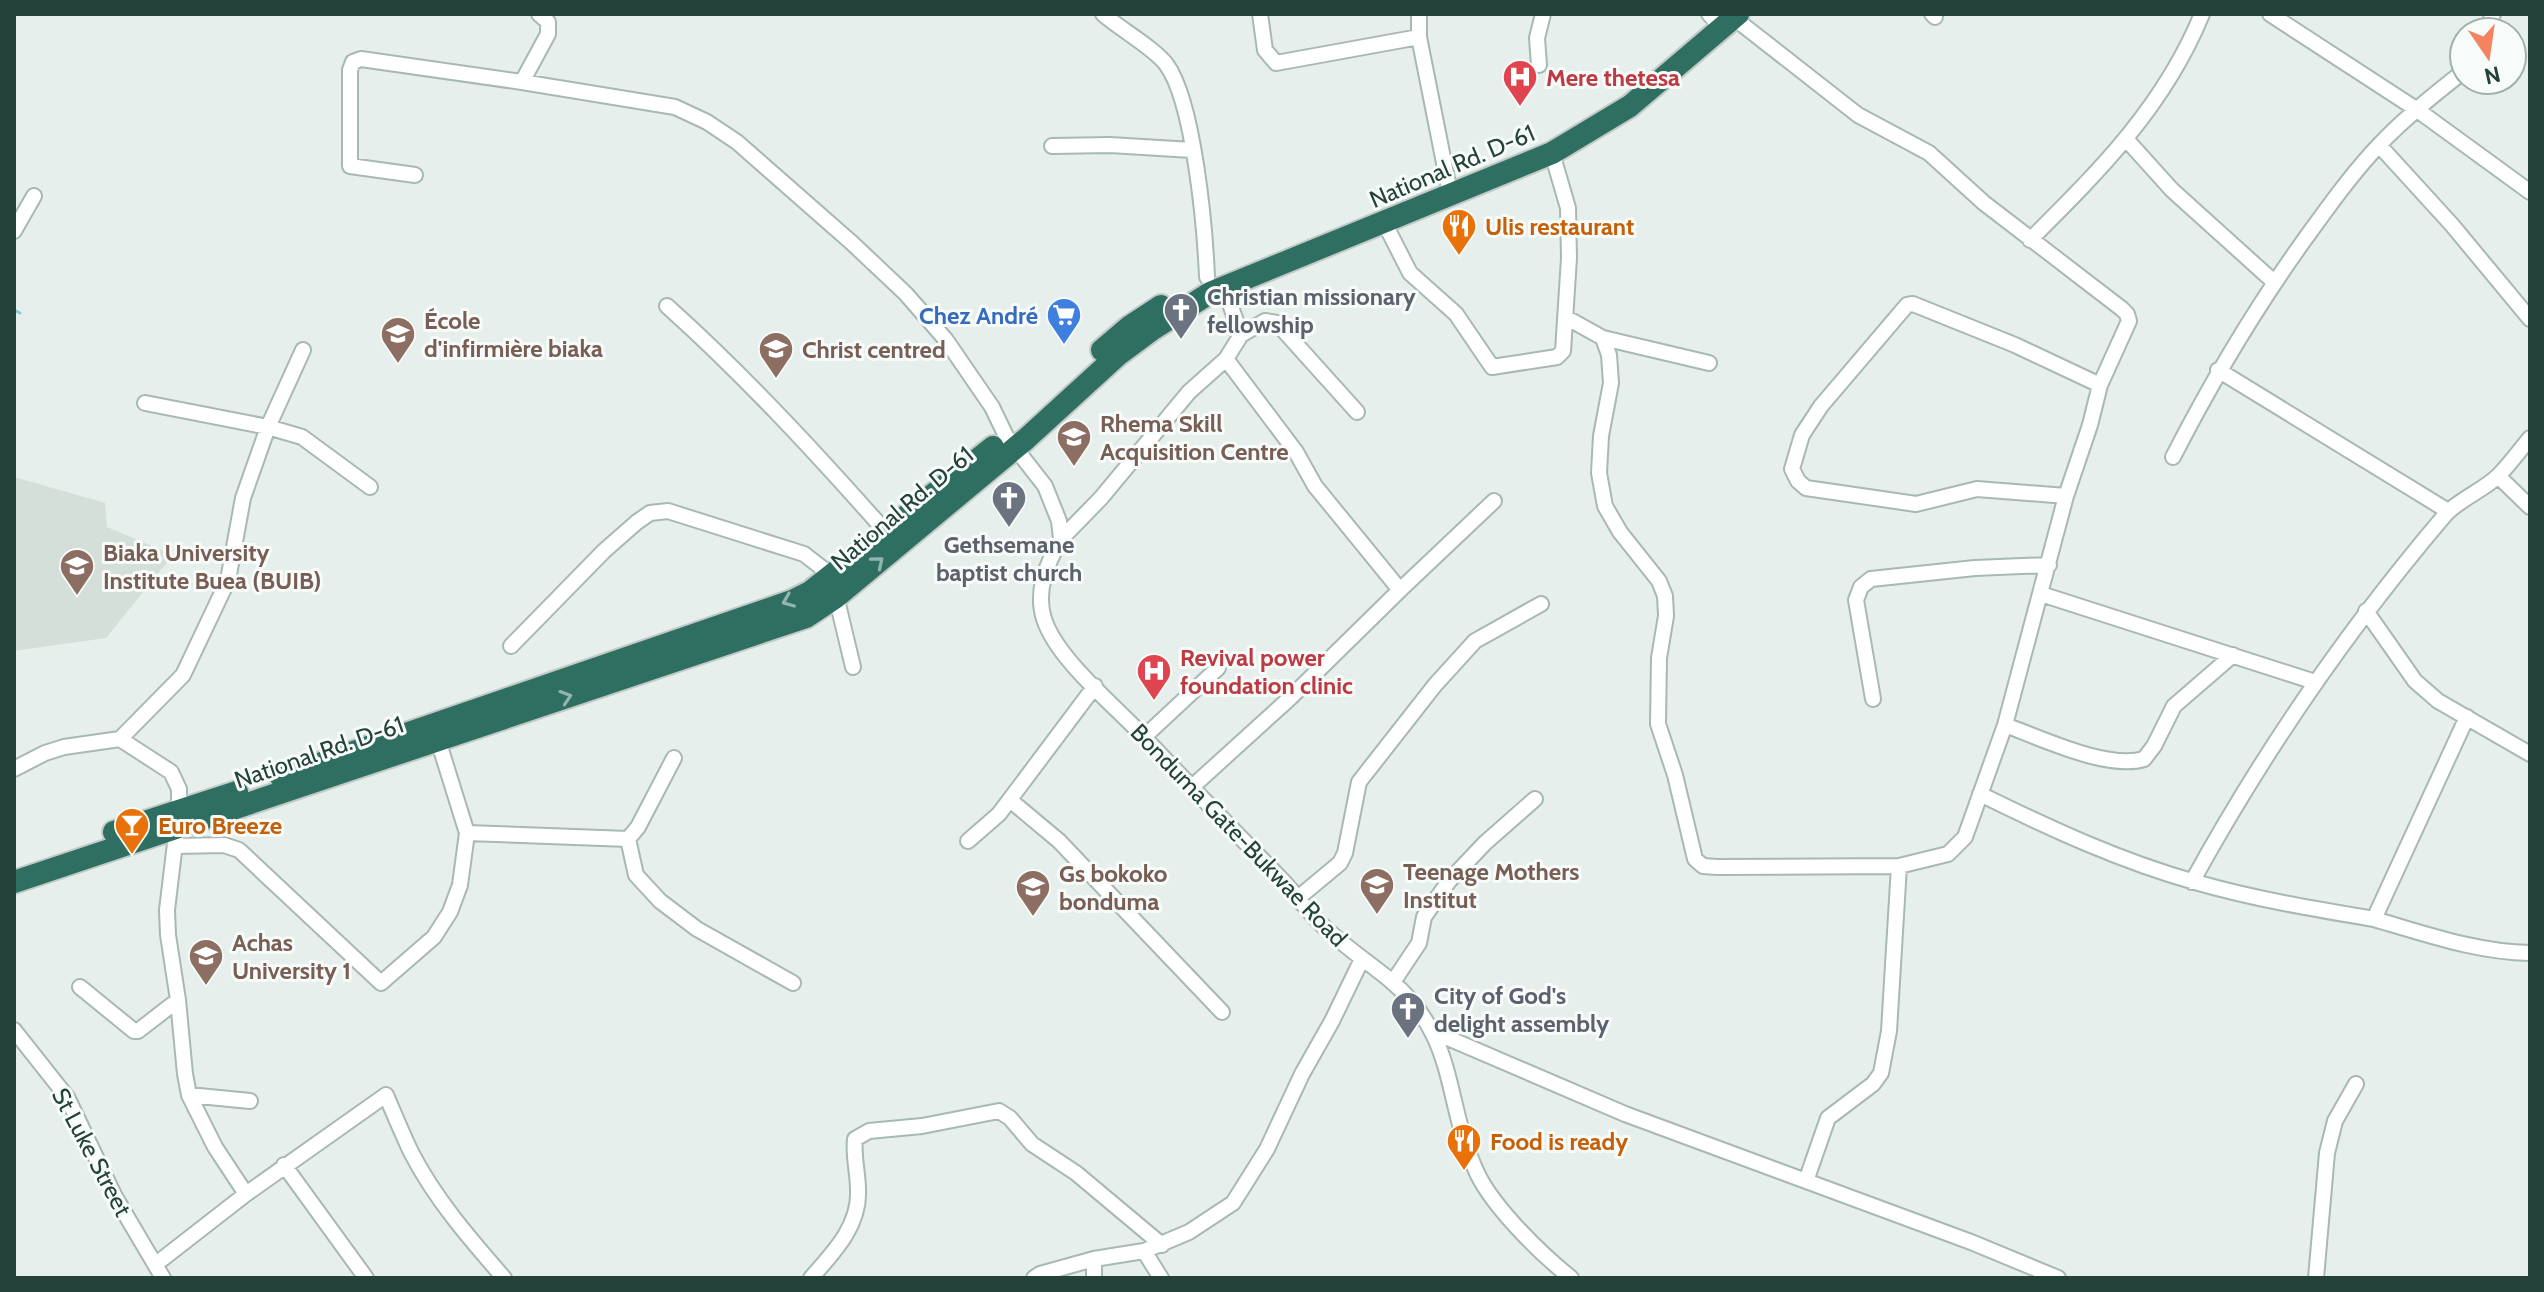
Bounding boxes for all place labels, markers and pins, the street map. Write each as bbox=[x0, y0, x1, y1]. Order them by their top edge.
hospital icon: Mere thetesa bbox=[1501, 58, 1539, 108]
place label: Mere thetesa bbox=[1546, 63, 1680, 92]
restaurant icon: Ulis restaurant bbox=[1440, 207, 1478, 257]
place label: Ulis restaurant bbox=[1485, 212, 1634, 241]
place label: Christian missionary fellowship bbox=[1207, 282, 1416, 339]
church icon: Christian missionary fellowship bbox=[1162, 291, 1200, 341]
supermarket icon: Chez André bbox=[1045, 296, 1083, 346]
place label: Chez André bbox=[919, 301, 1038, 330]
place label: École d'infirmière biaka bbox=[424, 306, 603, 363]
school or university icon: École d'infirmière biaka bbox=[379, 315, 417, 365]
school or university icon: Christ centred bbox=[757, 330, 795, 380]
place label: Christ centred bbox=[802, 335, 946, 364]
place label: Rhema Skill Acquisition Centre bbox=[1100, 409, 1289, 466]
school or university icon: Rhema Skill Acquisition Centre bbox=[1055, 418, 1093, 468]
church icon: Gethsemane baptist church bbox=[990, 479, 1028, 529]
place label: Gethsemane baptist church bbox=[936, 530, 1082, 587]
place label: Biaka University Institute Buea (BUIB) bbox=[103, 538, 321, 595]
school or university icon: Biaka University Institute Buea (BUIB) bbox=[58, 547, 96, 597]
place label: Revival power foundation clinic bbox=[1180, 643, 1353, 700]
hospital icon: Revival power foundation clinic bbox=[1135, 652, 1173, 702]
bar icon: Euro Breeze bbox=[113, 806, 151, 856]
place label: Euro Breeze bbox=[158, 811, 282, 840]
place label: Teenage Mothers Institut bbox=[1403, 857, 1579, 914]
place label: Gs bokoko bonduma bbox=[1059, 859, 1168, 916]
school or university icon: Teenage Mothers Institut bbox=[1358, 866, 1396, 916]
school or university icon: Gs bokoko bonduma bbox=[1014, 868, 1052, 918]
place label: Achas University 1 bbox=[232, 928, 351, 985]
school or university icon: Achas University 1 bbox=[187, 937, 225, 987]
place label: City of God's delight assembly bbox=[1434, 981, 1609, 1038]
church icon: City of God's delight assembly bbox=[1389, 990, 1427, 1040]
restaurant icon: Food is ready bbox=[1445, 1122, 1483, 1172]
place label: Food is ready bbox=[1490, 1127, 1628, 1156]

